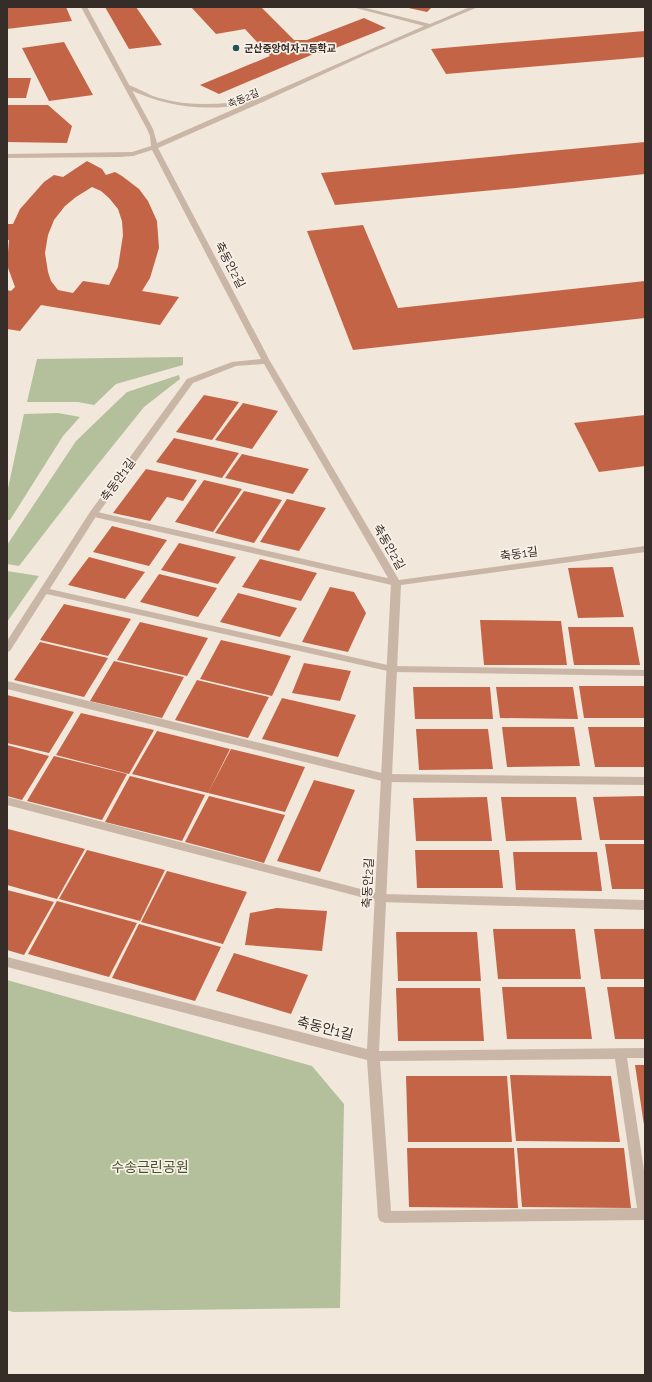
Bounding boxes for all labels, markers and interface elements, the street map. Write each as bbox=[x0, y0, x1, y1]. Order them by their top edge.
place label: 군산중앙여자고등학교 bbox=[244, 42, 336, 54]
marker: 군산중앙여자고등학교 bbox=[231, 43, 241, 53]
street label: 축동2길 bbox=[226, 87, 260, 110]
street label: 축동안2길 bbox=[212, 239, 248, 291]
street label: 축동안1길 bbox=[98, 456, 138, 504]
street label: 축동안2길 bbox=[370, 522, 408, 572]
street label: 축동1길 bbox=[499, 544, 539, 564]
street label: 축동안2길 bbox=[360, 857, 376, 909]
street label: 축동안1길 bbox=[295, 1013, 355, 1043]
park label: 수송근린공원 bbox=[111, 1159, 189, 1175]

